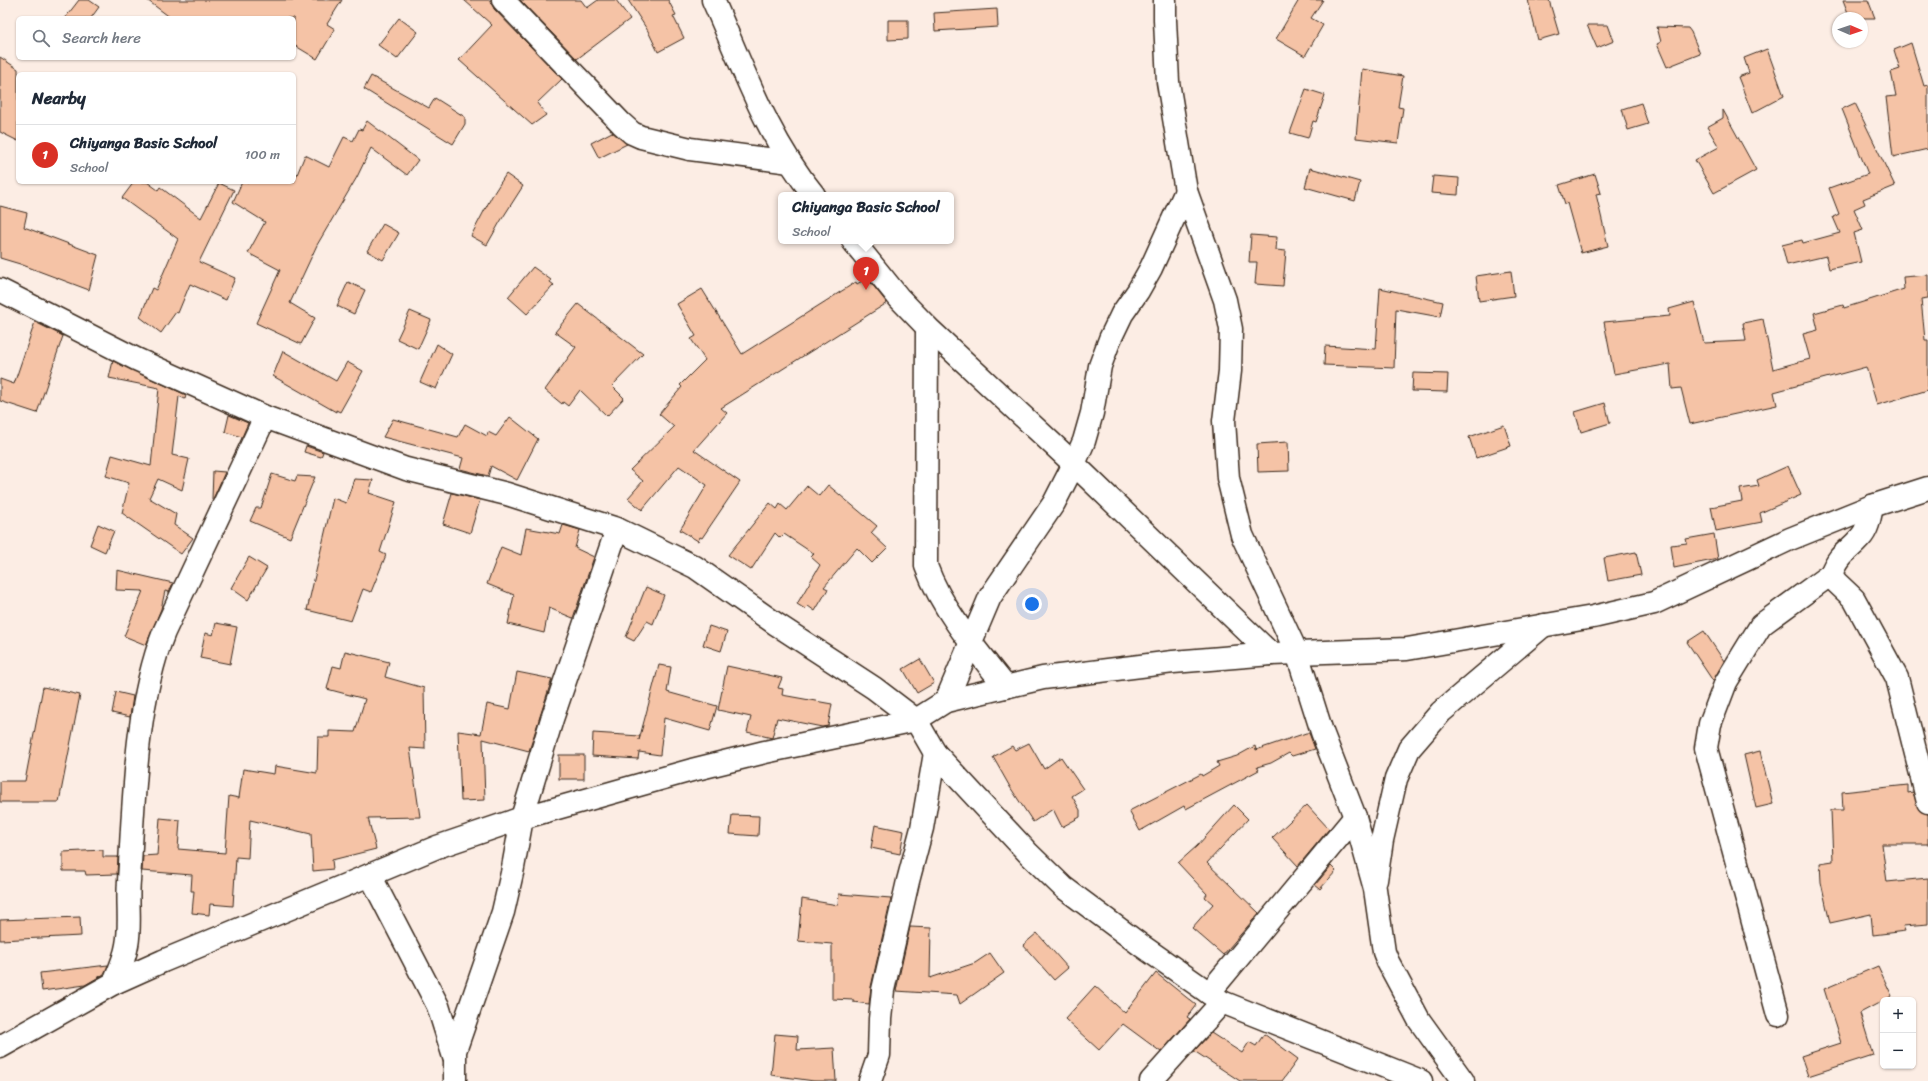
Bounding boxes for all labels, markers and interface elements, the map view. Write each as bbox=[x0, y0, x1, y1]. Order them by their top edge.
north arrow bbox=[1832, 12, 1868, 48]
search box bbox=[16, 16, 296, 60]
text: Search here bbox=[62, 25, 141, 51]
icon: search bbox=[30, 27, 52, 49]
text: Nearby bbox=[32, 83, 86, 113]
text: Chiyanga Basic School bbox=[70, 130, 217, 156]
text: 1 bbox=[42, 143, 48, 166]
text: 100 m bbox=[245, 143, 280, 166]
text: School bbox=[70, 156, 108, 179]
popup bbox=[778, 192, 954, 244]
text: Chiyanga Basic School bbox=[792, 194, 940, 220]
text: School bbox=[792, 220, 831, 243]
pin: 1 bbox=[853, 257, 879, 290]
your location bbox=[1022, 594, 1042, 614]
map controls bbox=[1880, 997, 1916, 1069]
button: + bbox=[1880, 997, 1916, 1033]
button: − bbox=[1880, 1033, 1916, 1069]

